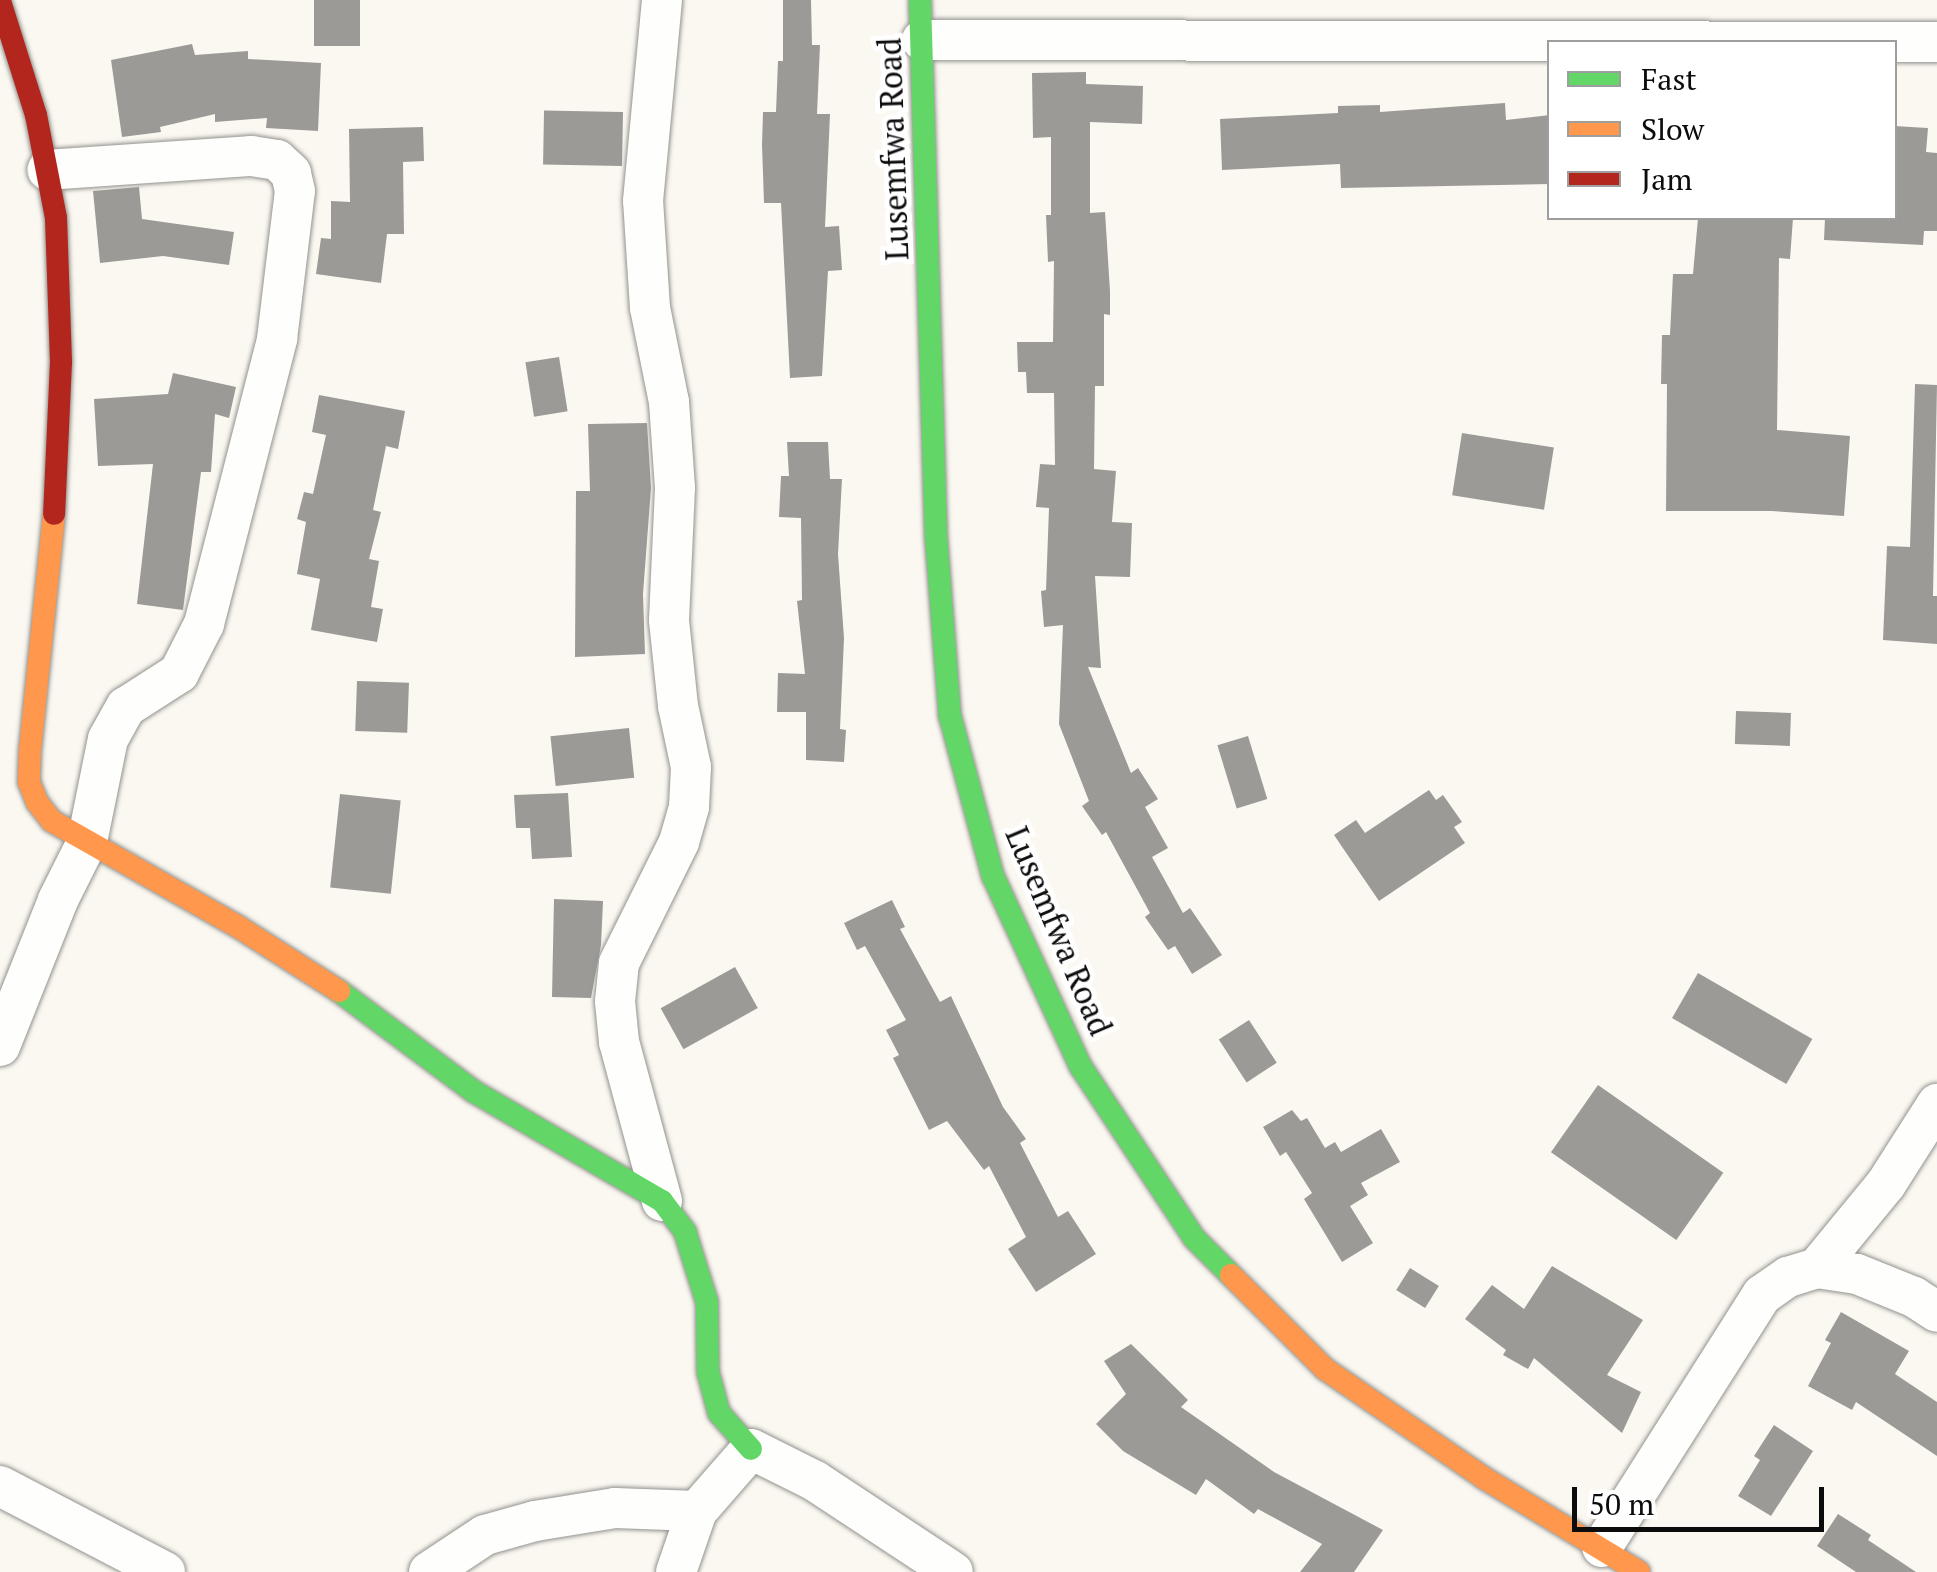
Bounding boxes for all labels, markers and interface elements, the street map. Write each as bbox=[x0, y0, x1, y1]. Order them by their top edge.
street label: Lusemfwa Road bbox=[870, 37, 916, 261]
legend bbox=[1547, 40, 1897, 220]
text: Fast bbox=[1641, 59, 1697, 99]
text: Slow bbox=[1641, 109, 1704, 149]
text: Jam bbox=[1641, 159, 1692, 199]
street label: Lusemfwa Road bbox=[998, 821, 1120, 1041]
scale bar bbox=[1577, 1467, 1830, 1529]
text: 50 m bbox=[1589, 1484, 1654, 1524]

